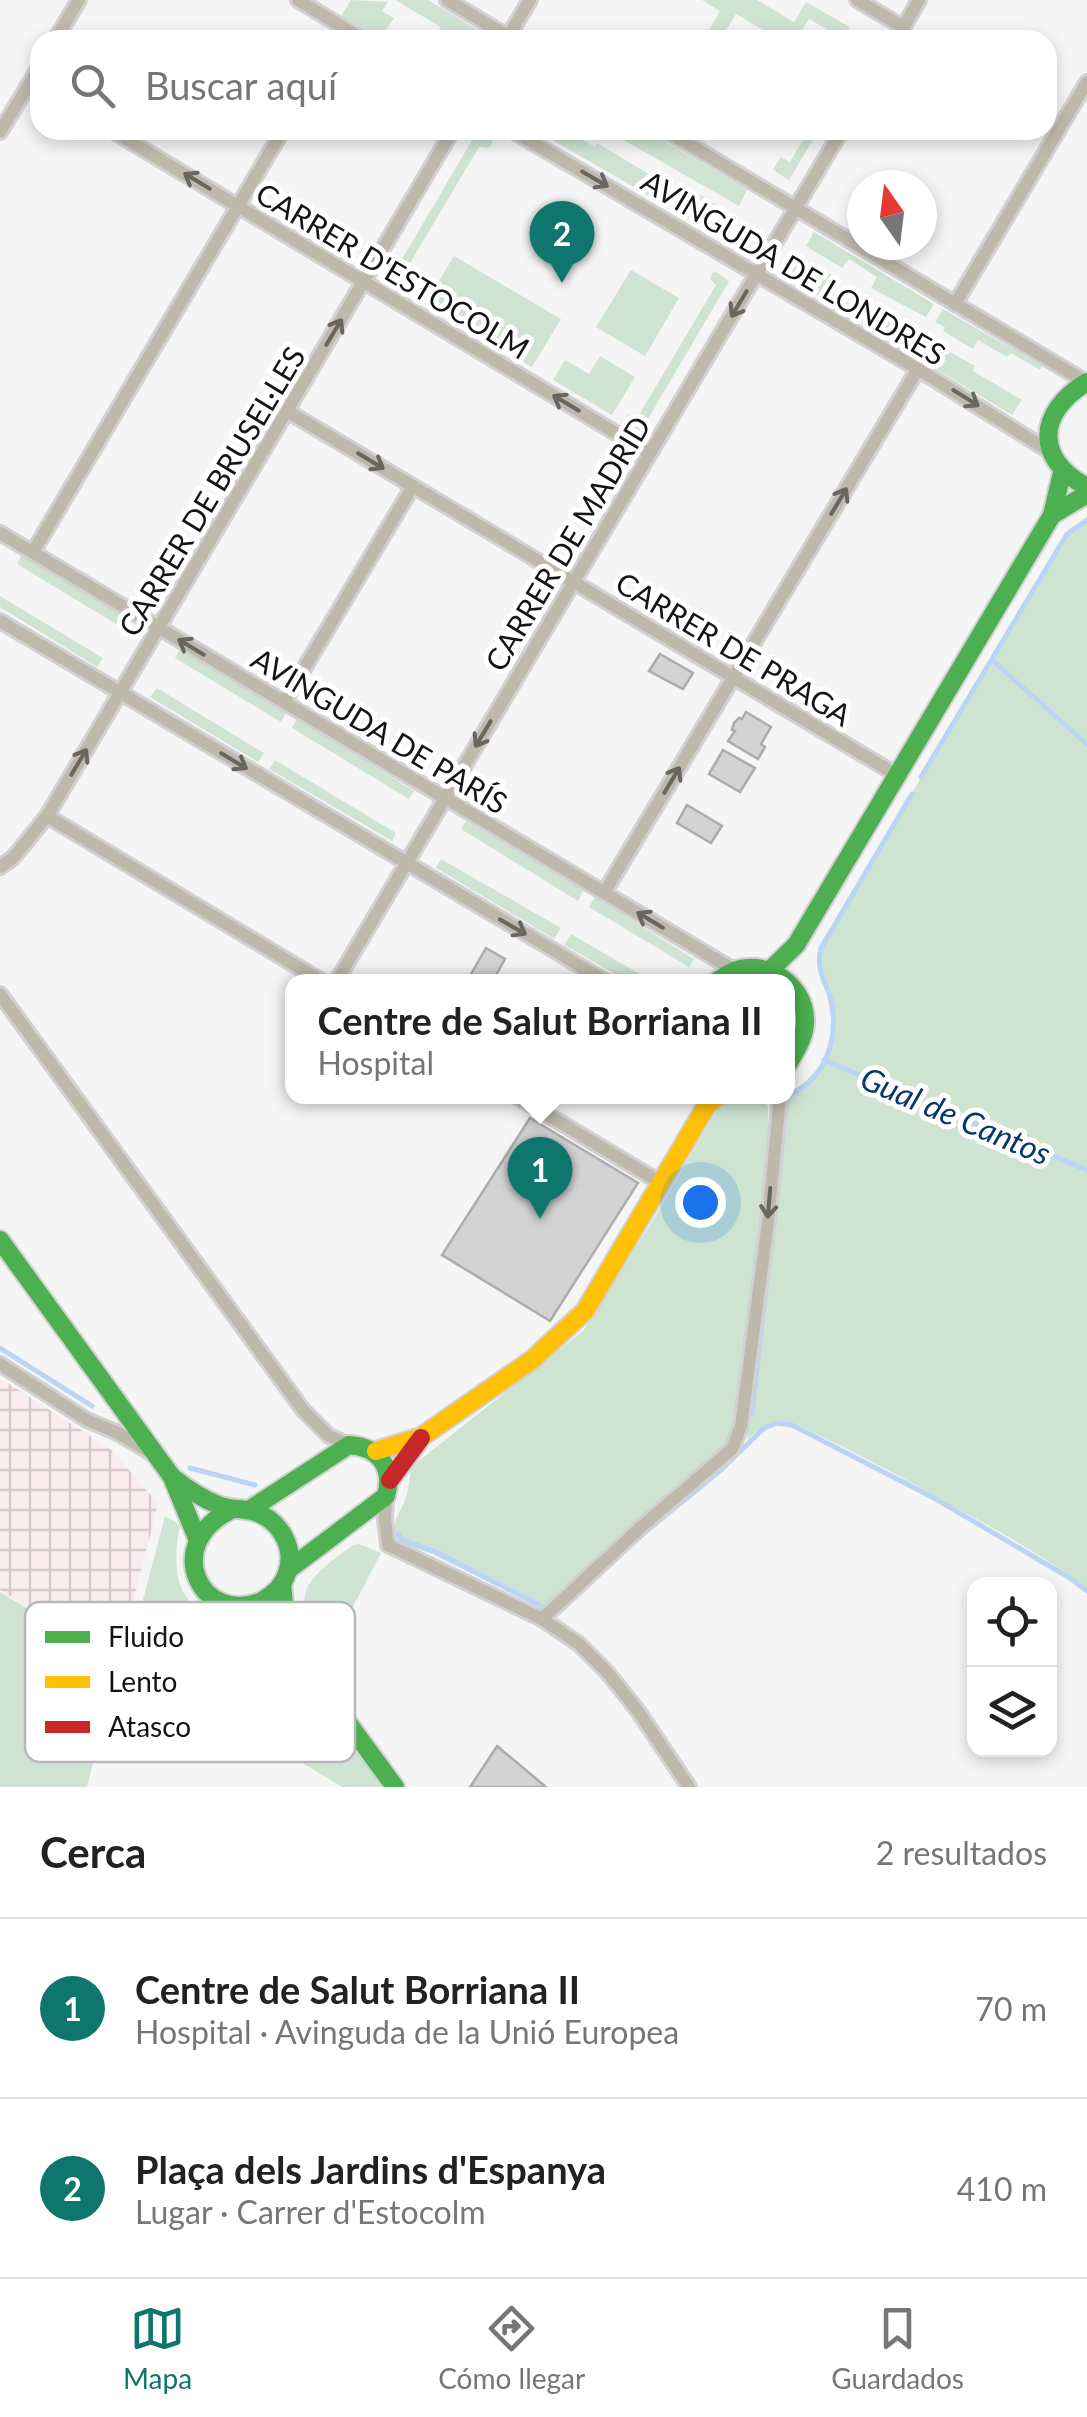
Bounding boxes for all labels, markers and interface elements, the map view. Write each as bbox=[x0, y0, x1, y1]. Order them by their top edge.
search box bbox=[30, 30, 1057, 140]
icon: search bbox=[65, 58, 120, 113]
text: Buscar aquí bbox=[145, 62, 337, 108]
street label: AVINGUDA DE LONDRES bbox=[636, 162, 952, 372]
one-way arrow bbox=[581, 169, 609, 189]
north arrow bbox=[847, 170, 937, 260]
one-way arrow bbox=[183, 171, 212, 191]
street label: CARRER D'ESTOCOLM bbox=[250, 174, 536, 366]
pin: 2 bbox=[530, 200, 594, 283]
one-way arrow bbox=[728, 289, 748, 318]
one-way arrow bbox=[324, 318, 344, 347]
street label: CARRER DE BRUSEL·LES bbox=[110, 340, 312, 642]
one-way arrow bbox=[951, 388, 979, 408]
one-way arrow bbox=[552, 393, 581, 413]
street label: CARRER DE MADRID bbox=[477, 409, 657, 677]
one-way arrow bbox=[356, 451, 385, 471]
one-way arrow bbox=[829, 487, 849, 516]
street label: CARRER DE PRAGA bbox=[610, 564, 859, 733]
one-way arrow bbox=[177, 636, 206, 656]
street label: AVINGUDA DE PARÍS bbox=[246, 639, 514, 821]
one-way arrow bbox=[473, 719, 493, 748]
one-way arrow bbox=[69, 748, 89, 777]
one-way arrow bbox=[219, 751, 248, 771]
one-way arrow bbox=[662, 766, 682, 795]
one-way arrow bbox=[636, 910, 666, 930]
one-way arrow bbox=[498, 917, 527, 937]
popup bbox=[285, 974, 795, 1104]
text: Centre de Salut Borriana II bbox=[317, 997, 763, 1043]
text: Hospital bbox=[317, 1043, 434, 1082]
water label: Gual de Cantos bbox=[855, 1057, 1057, 1173]
pin: 1 bbox=[508, 1136, 572, 1219]
your location bbox=[675, 1177, 726, 1228]
one-way arrow bbox=[760, 1187, 779, 1219]
map controls bbox=[967, 1577, 1057, 1757]
button: locate bbox=[967, 1577, 1057, 1667]
legend bbox=[25, 1602, 355, 1762]
text: Fluido bbox=[108, 1619, 184, 1653]
text: Lento bbox=[108, 1664, 177, 1698]
button: layers bbox=[967, 1667, 1057, 1757]
text: Atasco bbox=[108, 1709, 191, 1743]
text: Cerca bbox=[40, 1827, 146, 1877]
text: 2 resultados bbox=[876, 1833, 1047, 1872]
text: Centre de Salut Borriana II bbox=[135, 1966, 580, 2012]
text: 1 bbox=[63, 1989, 82, 2028]
text: 70 m bbox=[975, 1989, 1047, 2028]
text: Hospital · Avinguda de la Unió Europea bbox=[135, 2012, 679, 2051]
text: Plaça dels Jardins d'Espanya bbox=[135, 2146, 606, 2192]
text: 2 bbox=[63, 2169, 82, 2208]
text: 410 m bbox=[957, 2169, 1047, 2208]
text: Lugar · Carrer d'Estocolm bbox=[135, 2192, 486, 2231]
tab: Mapa bbox=[123, 2301, 192, 2395]
tab: Cómo llegar bbox=[438, 2301, 585, 2395]
tab: Guardados bbox=[831, 2301, 964, 2395]

